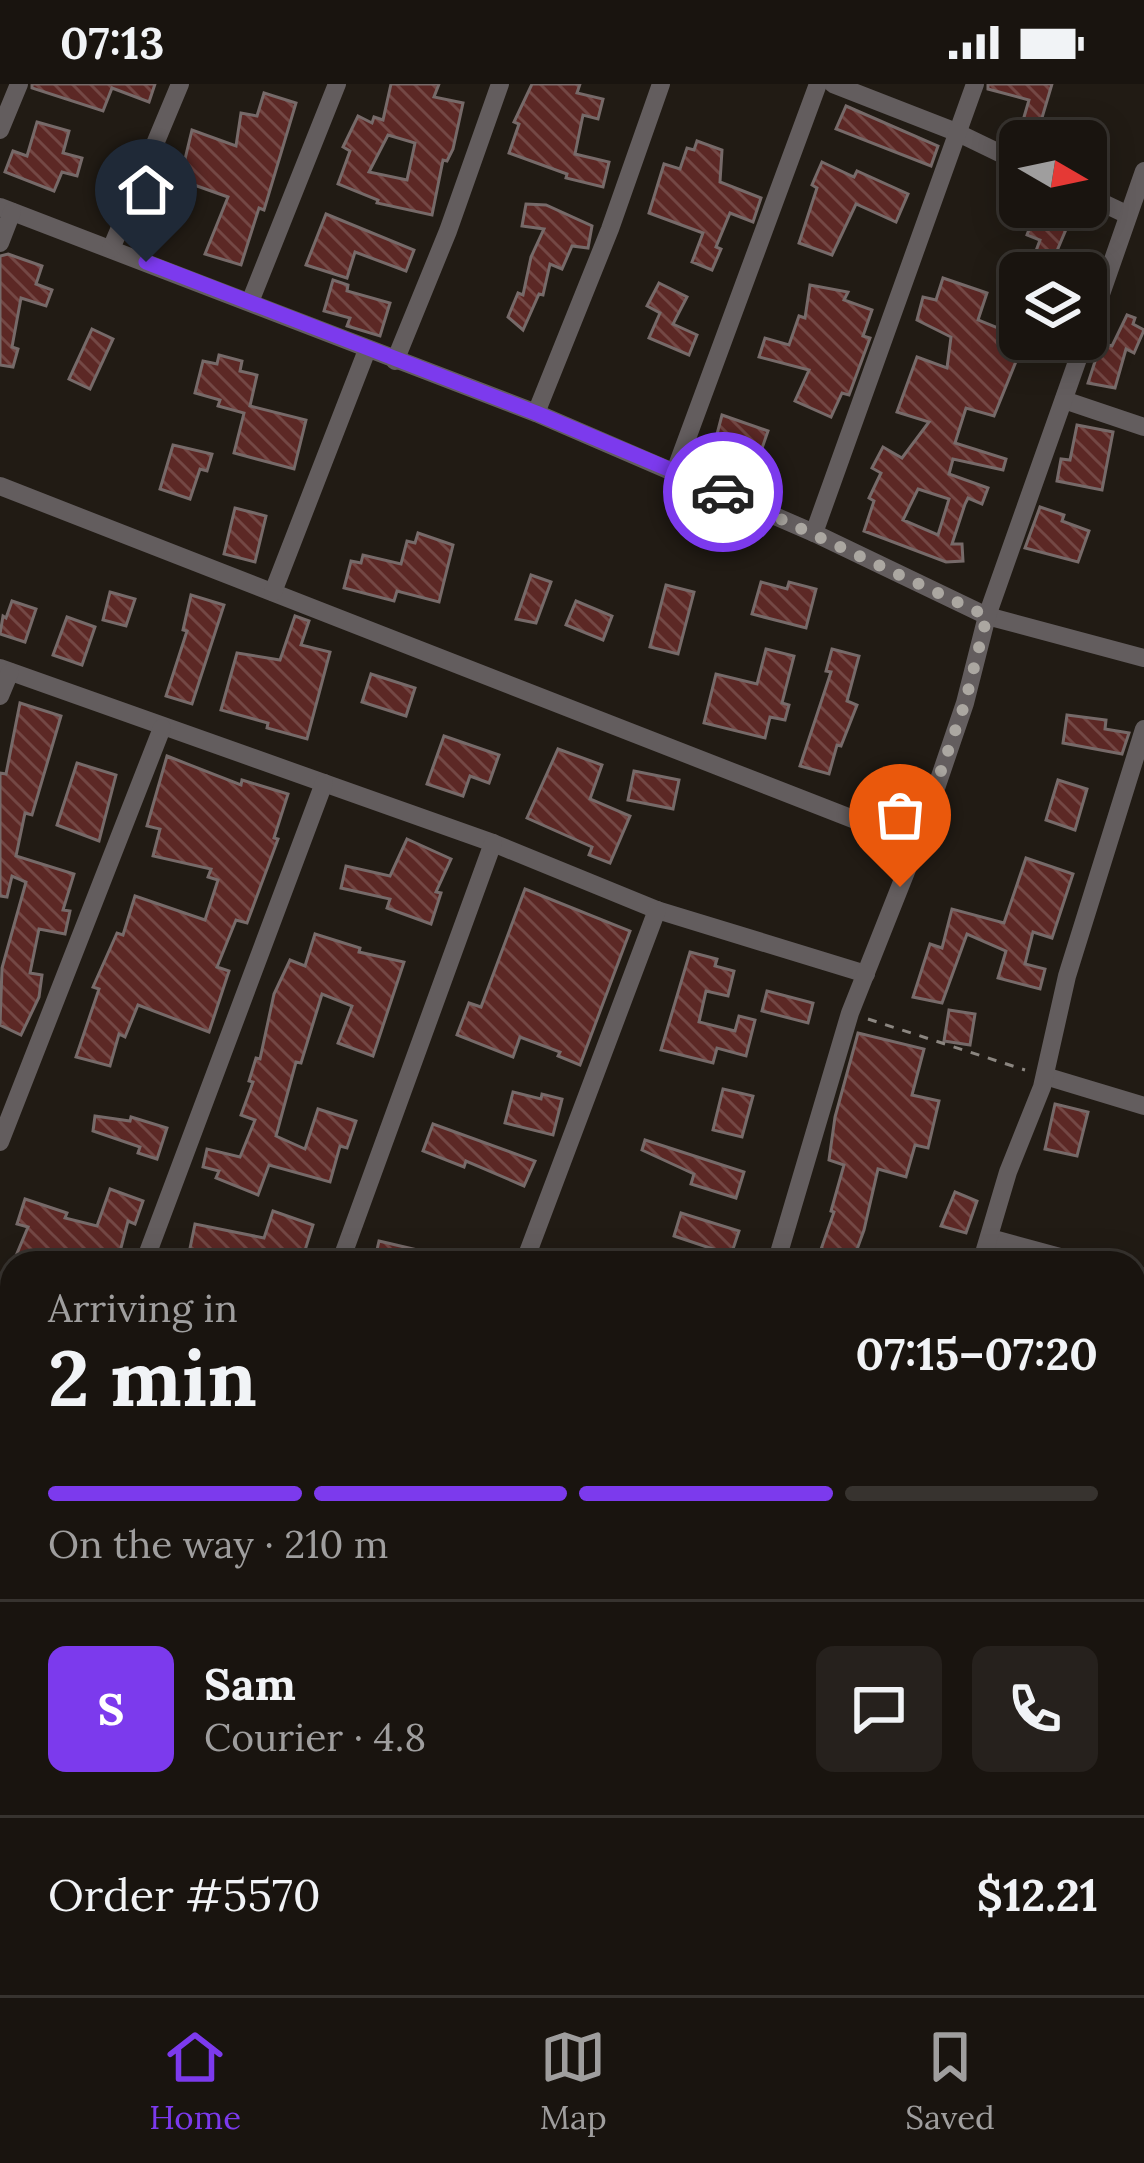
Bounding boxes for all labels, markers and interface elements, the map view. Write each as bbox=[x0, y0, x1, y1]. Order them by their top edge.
text: 07:13 bbox=[60, 14, 164, 71]
north arrow bbox=[999, 120, 1107, 228]
map controls bbox=[999, 120, 1107, 360]
pin bbox=[95, 139, 197, 262]
icon: home bbox=[113, 157, 179, 223]
button: layers bbox=[999, 252, 1107, 360]
courier bbox=[663, 432, 783, 552]
icon: car bbox=[690, 459, 756, 525]
pin bbox=[849, 764, 951, 887]
icon: bag bbox=[867, 782, 933, 848]
text: Arriving in bbox=[48, 1283, 238, 1333]
text: 07:15–07:20 bbox=[856, 1325, 1098, 1382]
text: 2 min bbox=[48, 1328, 257, 1427]
text: On the way · 210 m bbox=[48, 1519, 389, 1569]
button: chat bbox=[816, 1646, 942, 1772]
button: phone bbox=[972, 1646, 1098, 1772]
text: Sam bbox=[204, 1655, 296, 1712]
text: S bbox=[98, 1680, 124, 1737]
text: Courier · 4.8 bbox=[204, 1712, 426, 1762]
text: Order #5570 bbox=[48, 1866, 321, 1923]
text: $12.21 bbox=[977, 1866, 1098, 1923]
tab: Home bbox=[149, 2024, 241, 2138]
tab: Map bbox=[540, 2024, 607, 2138]
tab: Saved bbox=[905, 2024, 995, 2138]

